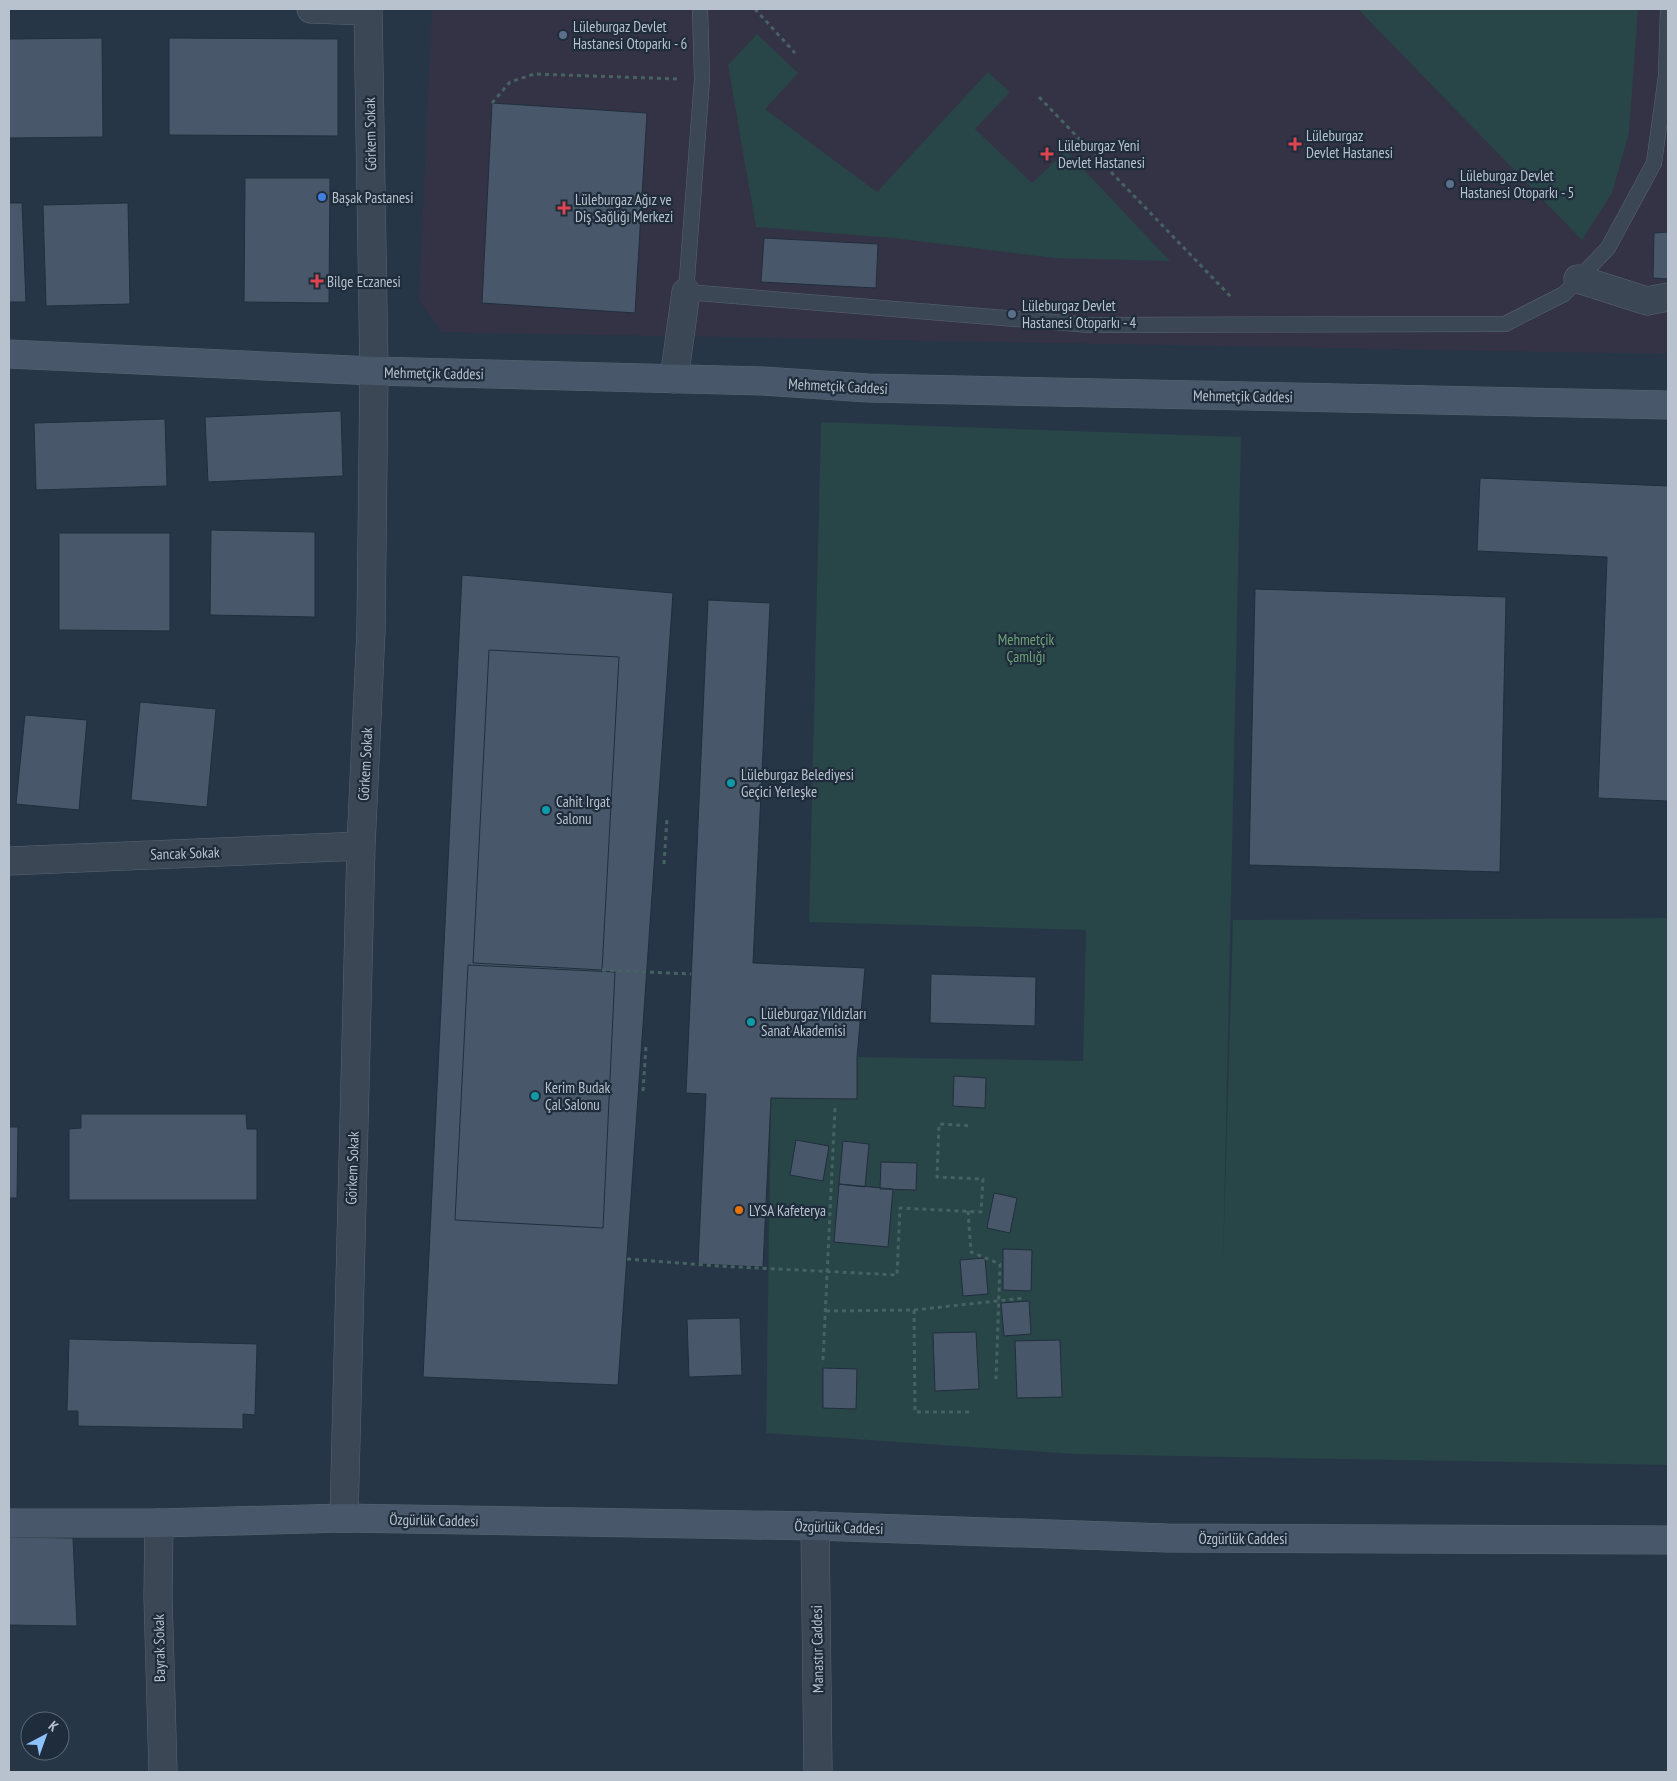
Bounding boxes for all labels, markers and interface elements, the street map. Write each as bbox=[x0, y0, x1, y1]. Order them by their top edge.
place label: Lüleburgaz Devlet Hastanesi Otoparkı - 6 bbox=[573, 17, 688, 53]
marker: Lüleburgaz Devlet Hastanesi Otoparkı - 6 bbox=[557, 29, 569, 41]
street label: Görkem Sokak bbox=[360, 97, 380, 171]
place label: Lüleburgaz Devlet Hastanesi bbox=[1306, 126, 1393, 162]
place label: Lüleburgaz Yeni Devlet Hastanesi bbox=[1058, 136, 1145, 172]
marker: Lüleburgaz Devlet Hastanesi bbox=[1288, 137, 1302, 151]
marker: Lüleburgaz Yeni Devlet Hastanesi bbox=[1040, 147, 1054, 161]
place label: Lüleburgaz Devlet Hastanesi Otoparkı - 5 bbox=[1460, 166, 1574, 202]
marker: Lüleburgaz Devlet Hastanesi Otoparkı - 5 bbox=[1444, 178, 1456, 190]
place label: Başak Pastanesi bbox=[332, 188, 413, 207]
place label: Lüleburgaz Ağız ve Diş Sağlığı Merkezi bbox=[575, 190, 673, 226]
marker: Başak Pastanesi bbox=[316, 191, 328, 203]
marker: Lüleburgaz Ağız ve Diş Sağlığı Merkezi bbox=[557, 201, 571, 215]
place label: Bilge Eczanesi bbox=[327, 272, 401, 291]
marker: Bilge Eczanesi bbox=[311, 275, 323, 287]
place label: Lüleburgaz Devlet Hastanesi Otoparkı - 4 bbox=[1022, 296, 1137, 332]
marker: Lüleburgaz Devlet Hastanesi Otoparkı - 4 bbox=[1006, 308, 1018, 320]
street label: Mehmetçik Caddesi bbox=[384, 363, 484, 383]
street label: Mehmetçik Caddesi bbox=[788, 374, 888, 398]
street label: Mehmetçik Caddesi bbox=[1193, 386, 1293, 406]
park label: Mehmetçik Çamlığı bbox=[998, 630, 1055, 666]
street label: Görkem Sokak bbox=[354, 727, 376, 801]
place label: Lüleburgaz Belediyesi Geçici Yerleşke bbox=[741, 765, 854, 801]
marker: Lüleburgaz Belediyesi Geçici Yerleşke bbox=[725, 777, 737, 789]
place label: Cahit Irgat Salonu bbox=[556, 792, 610, 828]
marker: Cahit Irgat Salonu bbox=[540, 804, 552, 816]
street label: Sancak Sokak bbox=[150, 842, 220, 864]
place label: Lüleburgaz Yıldızları Sanat Akademisi bbox=[761, 1004, 866, 1040]
marker: Lüleburgaz Yıldızları Sanat Akademisi bbox=[745, 1016, 757, 1028]
place label: Kerim Budak Çal Salonu bbox=[545, 1078, 610, 1114]
marker: Kerim Budak Çal Salonu bbox=[529, 1090, 541, 1102]
street label: Görkem Sokak bbox=[341, 1131, 363, 1205]
place label: LYSA Kafeterya bbox=[749, 1201, 826, 1220]
marker: LYSA Kafeterya bbox=[733, 1204, 745, 1216]
street label: Özgürlük Caddesi bbox=[389, 1510, 479, 1530]
street label: Özgürlük Caddesi bbox=[794, 1516, 884, 1538]
street label: Özgürlük Caddesi bbox=[1198, 1529, 1288, 1548]
street label: Manastır Caddesi bbox=[807, 1605, 827, 1693]
street label: Bayrak Sokak bbox=[149, 1614, 169, 1682]
north arrow bbox=[20, 1711, 70, 1761]
text: K bbox=[45, 1717, 63, 1736]

